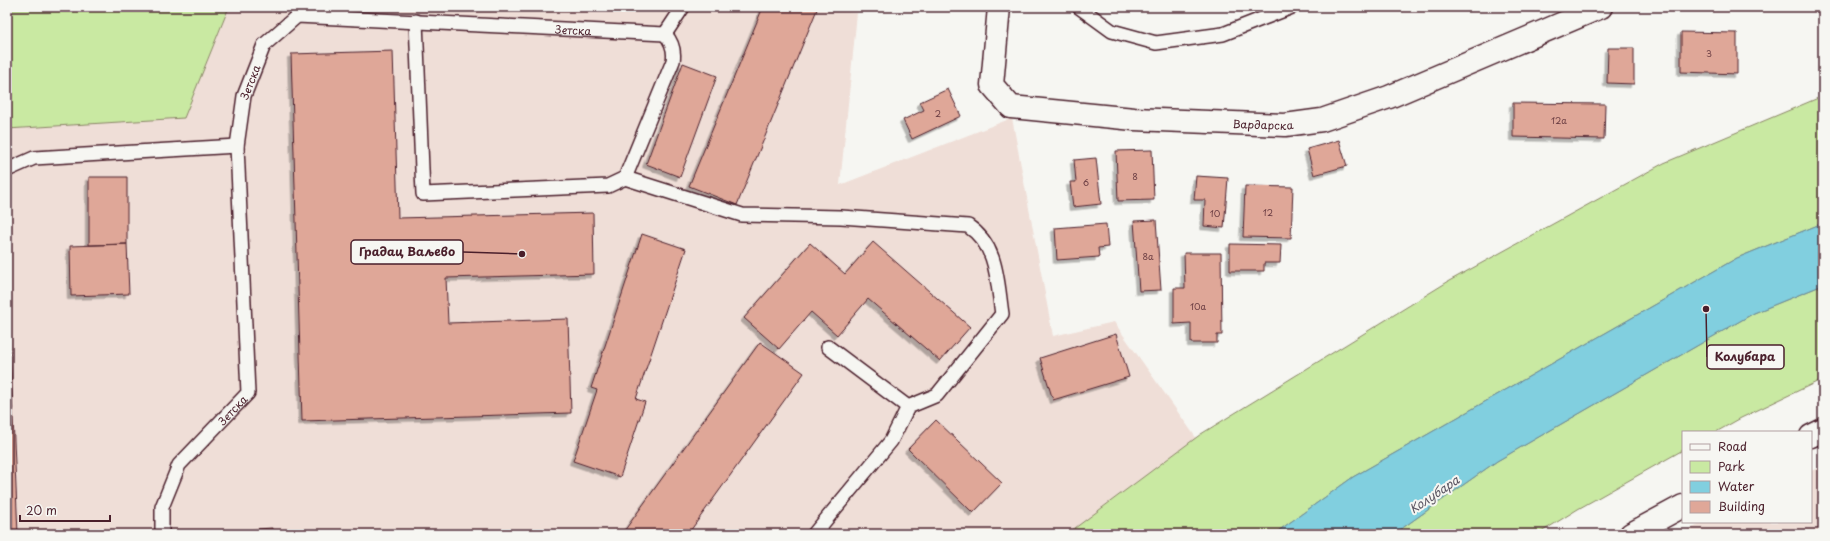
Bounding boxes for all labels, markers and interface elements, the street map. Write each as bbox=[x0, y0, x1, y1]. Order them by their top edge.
street label: Зетска bbox=[555, 20, 592, 39]
house number: 3 bbox=[1706, 46, 1712, 60]
street label: Зетска bbox=[235, 62, 264, 102]
house number: 2 bbox=[935, 106, 941, 120]
house number: 12a bbox=[1551, 113, 1567, 127]
street label: Вардарска bbox=[1232, 114, 1294, 134]
house number: 8 bbox=[1132, 169, 1138, 183]
house number: 6 bbox=[1083, 175, 1089, 189]
house number: 12 bbox=[1263, 205, 1273, 219]
house number: 10 bbox=[1210, 206, 1221, 220]
callout: Градац Ваљево bbox=[351, 240, 463, 264]
text: Градац Ваљево bbox=[359, 242, 455, 260]
house number: 8a bbox=[1142, 249, 1154, 263]
house number: 10a bbox=[1190, 299, 1207, 313]
callout: Колубара bbox=[1707, 345, 1784, 369]
text: Колубара bbox=[1715, 347, 1776, 365]
street label: Зетска bbox=[213, 391, 251, 429]
legend bbox=[1682, 431, 1812, 523]
text: Road bbox=[1718, 437, 1747, 455]
text: Park bbox=[1718, 457, 1745, 475]
water label: Колубара bbox=[1406, 470, 1463, 517]
text: Water bbox=[1718, 477, 1755, 495]
scale bar bbox=[20, 497, 110, 523]
text: Building bbox=[1718, 497, 1765, 515]
text: 20 m bbox=[26, 501, 57, 519]

